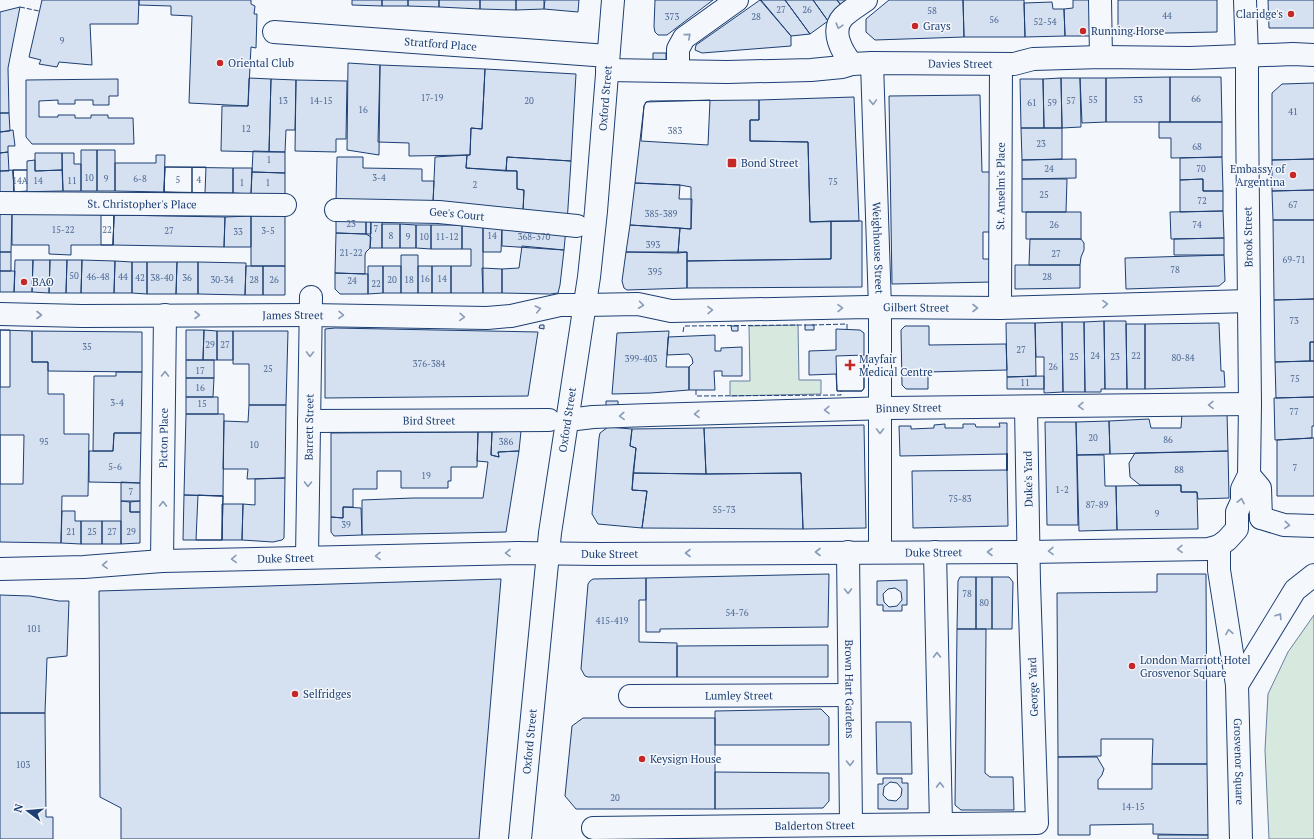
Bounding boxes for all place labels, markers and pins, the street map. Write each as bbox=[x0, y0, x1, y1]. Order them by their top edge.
place label: Claridge's bbox=[1236, 7, 1283, 21]
marker: Claridge's bbox=[1286, 9, 1296, 19]
place label: Grays bbox=[923, 19, 951, 33]
marker: Grays bbox=[910, 21, 920, 31]
place label: Running Horse bbox=[1091, 24, 1165, 38]
marker: Running Horse bbox=[1078, 26, 1088, 36]
place label: Oriental Club bbox=[228, 56, 294, 70]
marker: Oriental Club bbox=[215, 58, 225, 68]
place label: Bond Street bbox=[741, 156, 799, 170]
marker: Bond Street bbox=[726, 157, 738, 169]
place label: Embassy of Argentina bbox=[1230, 162, 1286, 189]
marker: Embassy of Argentina bbox=[1288, 170, 1298, 180]
place label: BAO bbox=[32, 275, 54, 289]
marker: BAO bbox=[19, 277, 29, 287]
place label: Mayfair Medical Centre bbox=[859, 352, 933, 379]
marker: Mayfair Medical Centre bbox=[844, 359, 856, 371]
place label: London Marriott Hotel Grosvenor Square bbox=[1140, 653, 1251, 680]
marker: London Marriott Hotel Grosvenor Square bbox=[1127, 661, 1137, 671]
place label: Selfridges bbox=[303, 687, 351, 701]
marker: Selfridges bbox=[290, 689, 300, 699]
place label: Keysign House bbox=[650, 752, 722, 766]
marker: Keysign House bbox=[637, 754, 647, 764]

